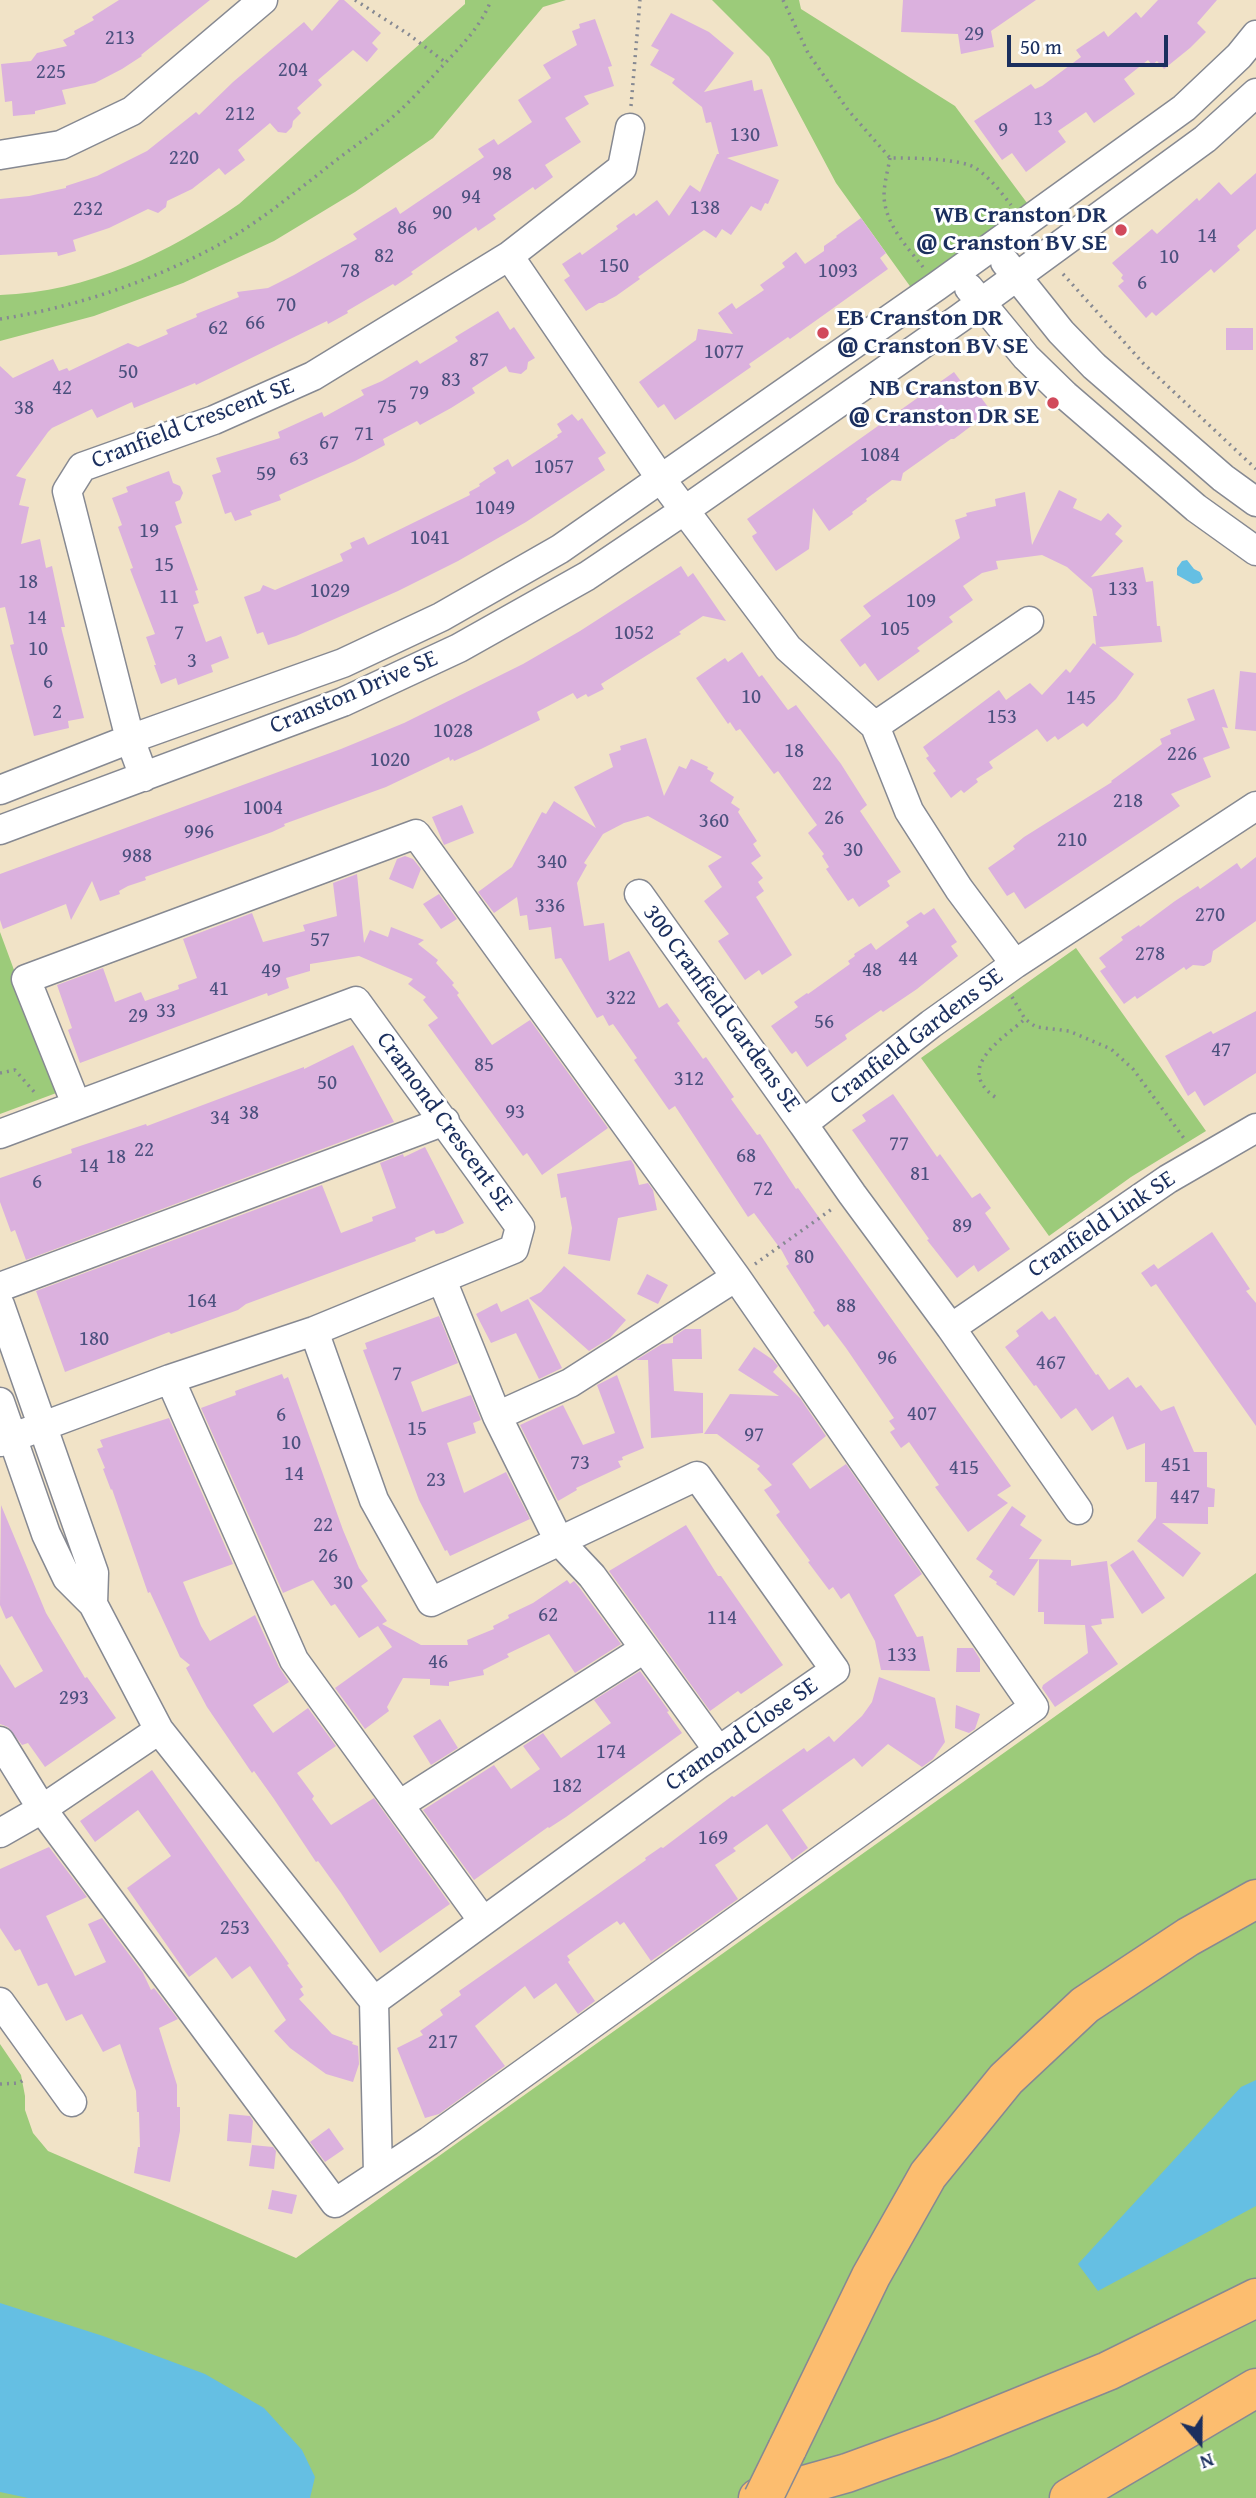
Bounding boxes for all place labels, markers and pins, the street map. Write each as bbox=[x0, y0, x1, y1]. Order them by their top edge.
place label: WB Cranston DR @ Cranston BV SE bbox=[916, 202, 1107, 258]
marker: WB Cranston DR @ Cranston BV SE bbox=[1113, 222, 1129, 238]
place label: EB Cranston DR @ Cranston BV SE bbox=[837, 305, 1028, 361]
marker: EB Cranston DR @ Cranston BV SE bbox=[815, 325, 831, 341]
place label: NB Cranston BV @ Cranston DR SE bbox=[848, 375, 1039, 431]
marker: NB Cranston BV @ Cranston DR SE bbox=[1045, 395, 1061, 411]

